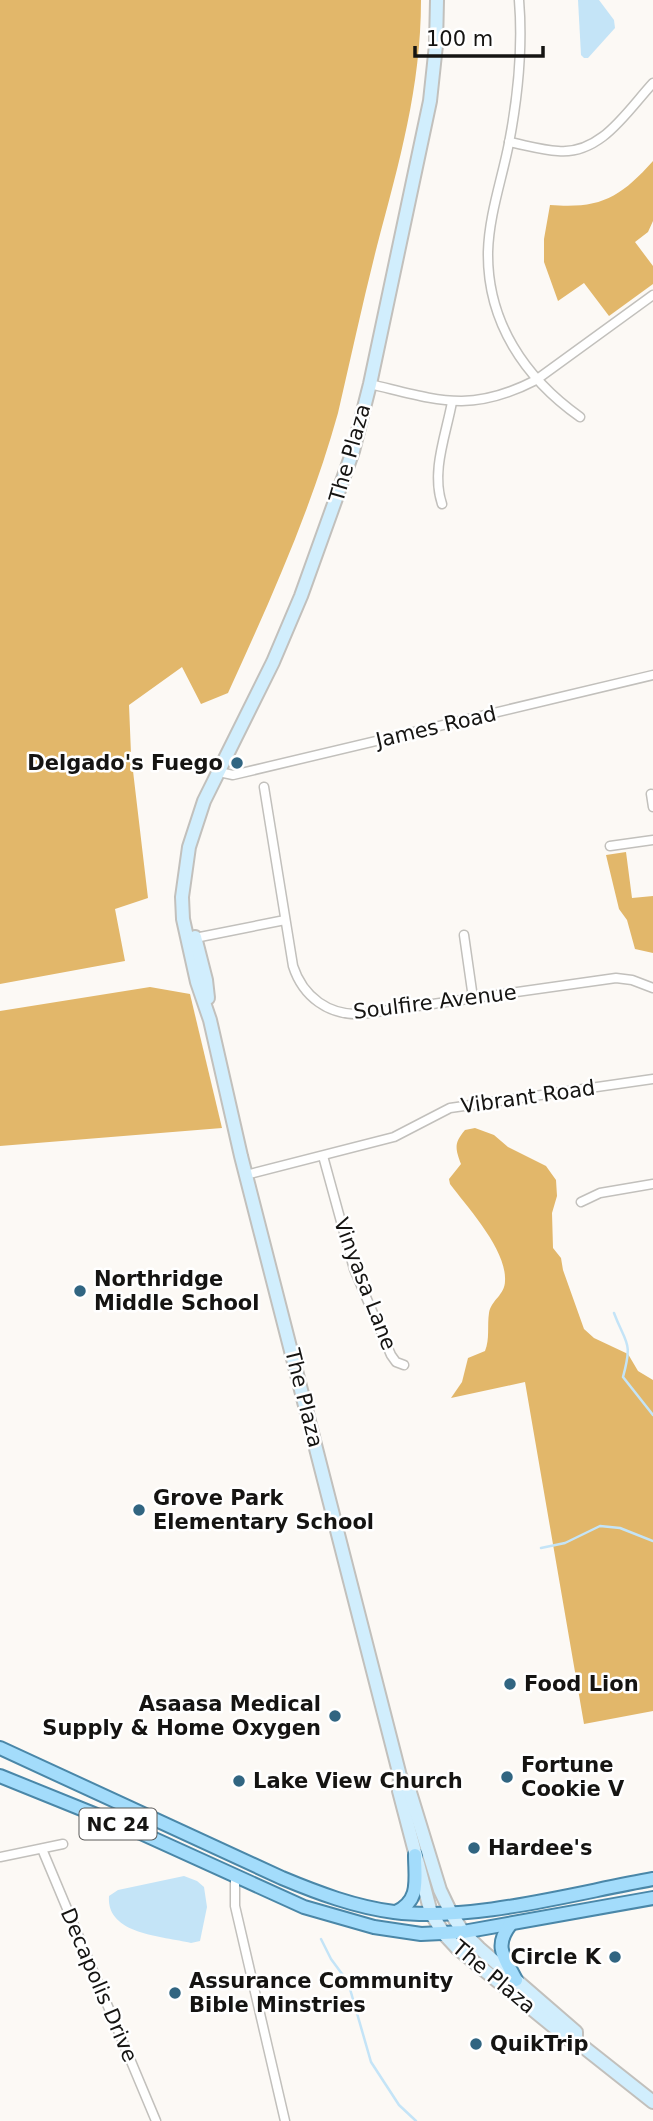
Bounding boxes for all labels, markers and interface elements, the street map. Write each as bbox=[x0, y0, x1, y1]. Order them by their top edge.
scale bar bbox=[415, 14, 543, 58]
text: 100 m bbox=[426, 27, 493, 51]
street label: The Plaza bbox=[324, 401, 375, 506]
street label: James Road bbox=[372, 702, 499, 753]
place label: Delgado's Fuego bbox=[27, 751, 223, 775]
marker: Delgado's Fuego bbox=[229, 755, 245, 771]
street label: Soulfire Avenue bbox=[352, 980, 518, 1024]
street label: Vibrant Road bbox=[459, 1076, 597, 1118]
street label: Vinyasa Lane bbox=[329, 1215, 401, 1353]
place label: Northridge Middle School bbox=[94, 1267, 260, 1315]
marker: Northridge Middle School bbox=[72, 1283, 88, 1299]
street label: The Plaza bbox=[280, 1345, 328, 1450]
place label: Grove Park Elementary School bbox=[153, 1486, 374, 1534]
marker: Grove Park Elementary School bbox=[131, 1502, 147, 1518]
place label: Food Lion bbox=[524, 1672, 639, 1696]
marker: Food Lion bbox=[502, 1676, 518, 1692]
place label: Asaasa Medical Supply & Home Oxygen bbox=[42, 1692, 321, 1740]
marker: Asaasa Medical Supply & Home Oxygen bbox=[327, 1708, 343, 1724]
place label: Fortune Cookie V bbox=[521, 1753, 625, 1801]
place label: Lake View Church bbox=[253, 1769, 463, 1793]
marker: Fortune Cookie V bbox=[499, 1769, 515, 1785]
marker: Lake View Church bbox=[231, 1773, 247, 1789]
road number: NC 24 bbox=[80, 1808, 156, 1840]
place label: Hardee's bbox=[488, 1836, 593, 1860]
marker: Hardee's bbox=[466, 1840, 482, 1856]
street label: Decapolis Drive bbox=[56, 1904, 142, 2066]
street label: The Plaza bbox=[447, 1935, 540, 2019]
place label: Circle K bbox=[511, 1945, 602, 1969]
marker: Circle K bbox=[607, 1949, 623, 1965]
place label: Assurance Community Bible Minstries bbox=[189, 1969, 453, 2017]
marker: Assurance Community Bible Minstries bbox=[167, 1985, 183, 2001]
place label: QuikTrip bbox=[490, 2032, 589, 2056]
marker: QuikTrip bbox=[468, 2036, 484, 2052]

